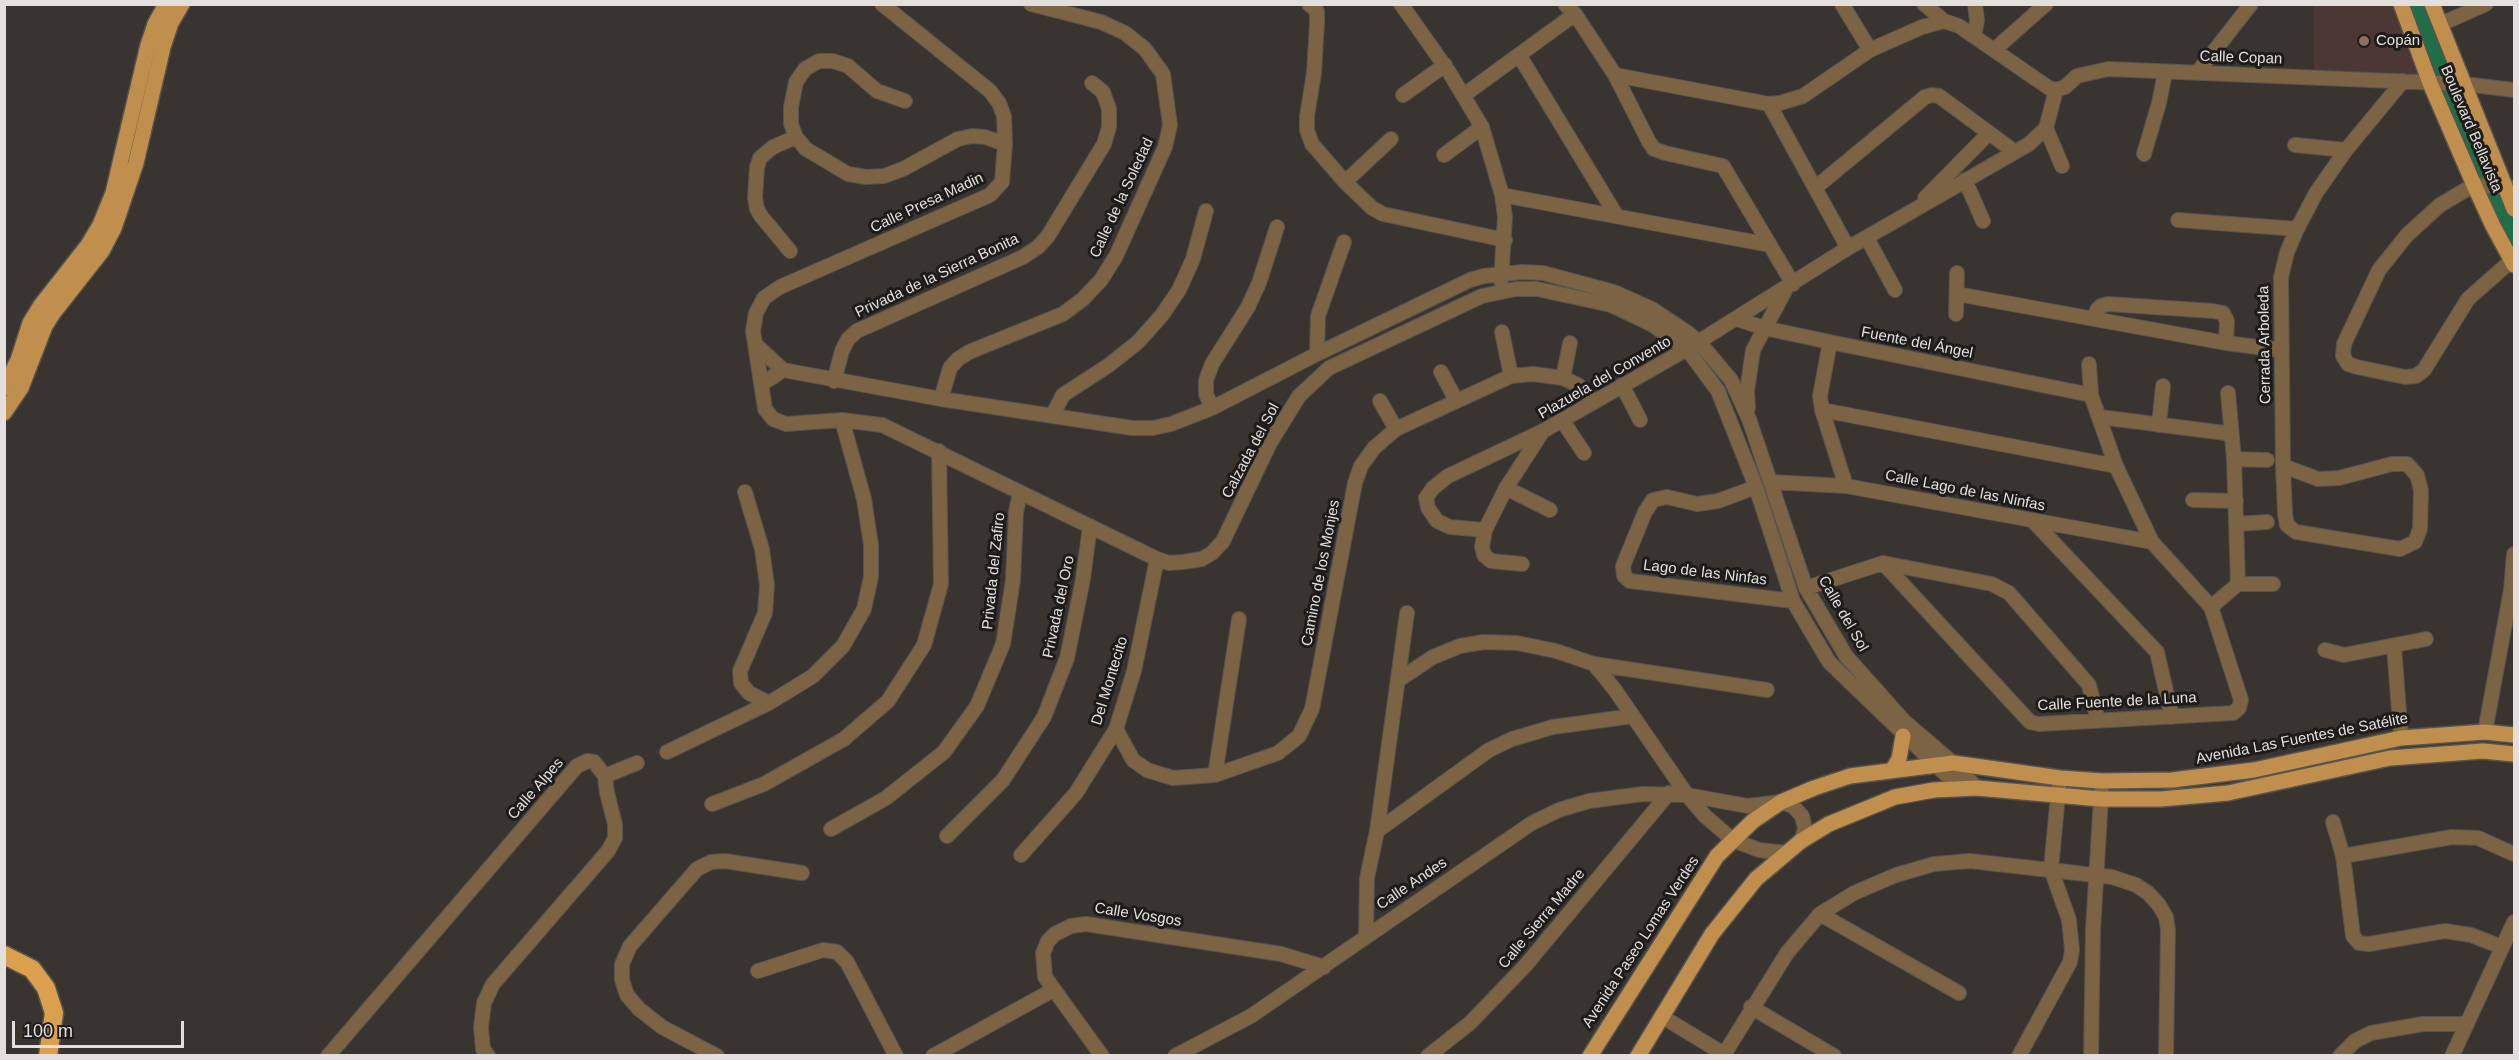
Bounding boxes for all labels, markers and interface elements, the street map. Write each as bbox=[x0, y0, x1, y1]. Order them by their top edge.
place label: Copán bbox=[2376, 32, 2420, 50]
marker: Copán bbox=[2357, 34, 2371, 48]
street label: Calle Copan bbox=[2199, 48, 2283, 68]
street label: Boulevard Bellavista bbox=[2436, 63, 2506, 195]
street label: Calle de la Soledad bbox=[1086, 135, 1158, 261]
street label: Calle Presa Madin bbox=[868, 169, 986, 237]
street label: Privada de la Sierra Bonita bbox=[852, 230, 1022, 322]
street label: Cerrada Arboleda bbox=[2255, 286, 2275, 404]
street label: Fuente del Ángel bbox=[1860, 323, 1974, 363]
street label: Plazuela del Convento bbox=[1536, 333, 1674, 423]
street label: Calzada del Sol bbox=[1218, 400, 1284, 502]
street label: Calle Lago de las Ninfas bbox=[1883, 467, 2047, 515]
street label: Camino de los Monjes bbox=[1298, 498, 1344, 648]
street label: Privada del Zafiro bbox=[979, 512, 1009, 630]
street label: Privada del Oro bbox=[1039, 554, 1079, 660]
street label: Lago de las Ninfas bbox=[1642, 556, 1768, 590]
street label: Calle del Sol bbox=[1814, 573, 1872, 655]
street label: Del Montecito bbox=[1088, 635, 1132, 727]
street label: Calle Fuente de la Luna bbox=[2037, 689, 2197, 715]
street label: Avenida Las Fuentes de Satélite bbox=[2194, 710, 2410, 768]
street label: Calle Alpes bbox=[504, 754, 568, 824]
street label: Avenida Paseo Lomas Verdes bbox=[1579, 853, 1703, 1031]
street label: Calle Andes bbox=[1373, 854, 1451, 914]
street label: Calle Sierra Madre bbox=[1495, 865, 1589, 973]
street label: Calle Vosgos bbox=[1093, 899, 1183, 931]
scale bar bbox=[15, 1009, 188, 1047]
text: 100 m bbox=[23, 1021, 73, 1041]

